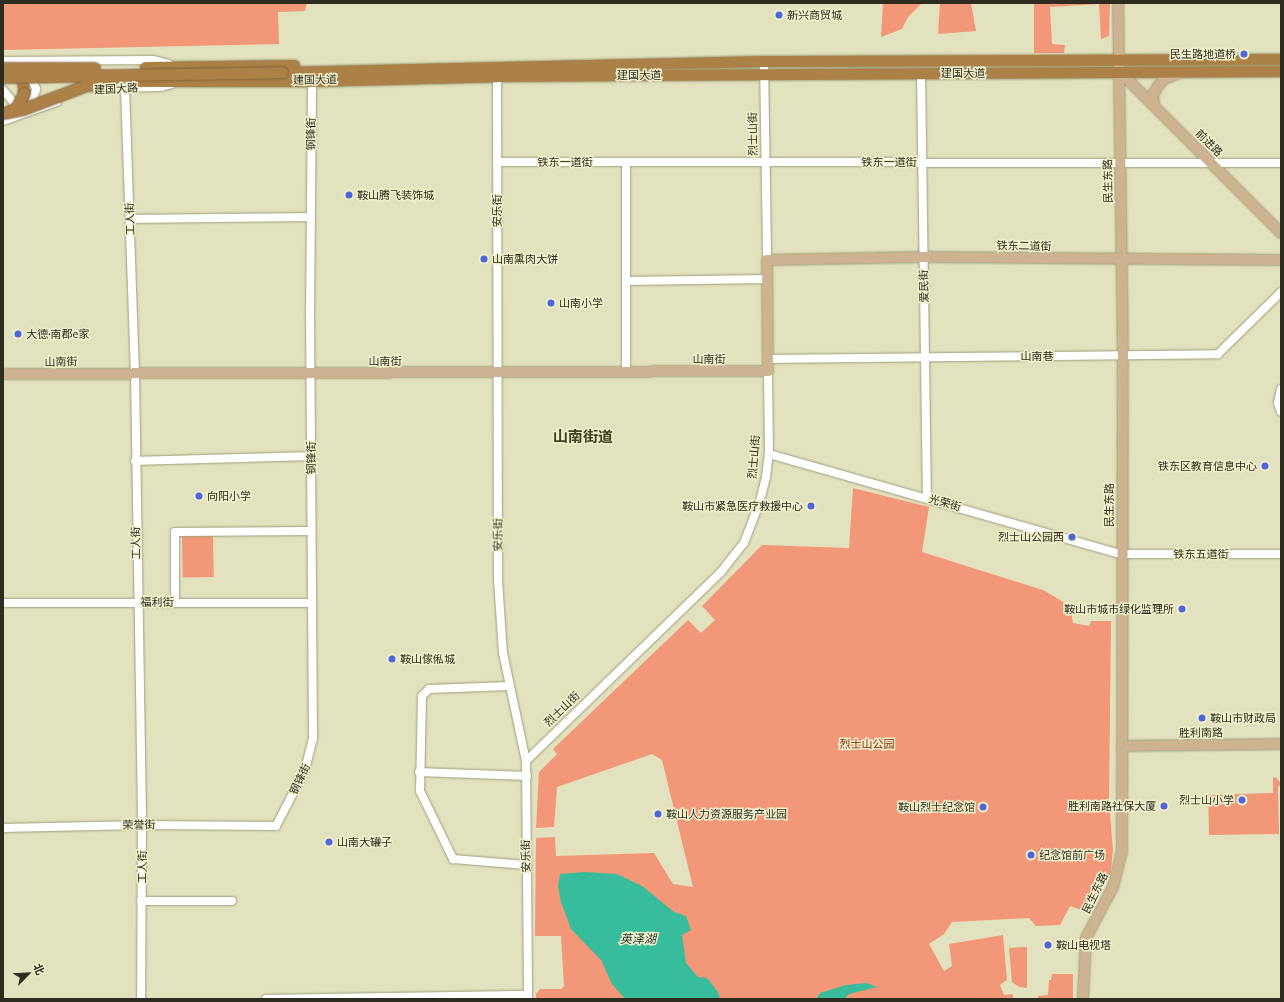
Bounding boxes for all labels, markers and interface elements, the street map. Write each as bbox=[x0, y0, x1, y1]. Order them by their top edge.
place label: 新兴商贸城 bbox=[787, 8, 842, 22]
marker: 新兴商贸城 bbox=[774, 10, 784, 20]
place label: 民生路地道桥 bbox=[1170, 47, 1236, 61]
marker: 民生路地道桥 bbox=[1239, 49, 1249, 59]
street label: 建国大道 bbox=[941, 66, 985, 80]
street label: 建国大道 bbox=[617, 68, 661, 82]
street label: 建国大道 bbox=[293, 73, 337, 87]
street label: 建国大路 bbox=[94, 81, 138, 97]
street label: 烈士山街 bbox=[746, 112, 760, 156]
street label: 钢锋街 bbox=[304, 117, 318, 151]
street label: 前进路 bbox=[1193, 127, 1225, 159]
street label: 铁东一道街 bbox=[538, 155, 592, 169]
street label: 铁东一道街 bbox=[862, 155, 916, 169]
street label: 民生东路 bbox=[1101, 159, 1115, 203]
place label: 鞍山腾飞装饰城 bbox=[357, 188, 434, 202]
marker: 鞍山腾飞装饰城 bbox=[344, 190, 354, 200]
street label: 安乐街 bbox=[490, 195, 504, 227]
street label: 工人街 bbox=[123, 202, 137, 236]
street label: 铁东二道街 bbox=[996, 239, 1052, 253]
place label: 山南熏肉大饼 bbox=[492, 252, 558, 266]
marker: 山南熏肉大饼 bbox=[479, 254, 489, 264]
street label: 爱民街 bbox=[917, 269, 931, 303]
place label: 山南小学 bbox=[559, 296, 603, 310]
marker: 山南小学 bbox=[546, 298, 556, 308]
place label: 大德·南郡e家 bbox=[26, 327, 89, 341]
marker: 大德·南郡e家 bbox=[13, 329, 23, 339]
street label: 山南巷 bbox=[1021, 349, 1053, 363]
street label: 山南街 bbox=[693, 352, 725, 366]
street label: 山南街 bbox=[369, 354, 401, 368]
street label: 山南街 bbox=[44, 355, 78, 369]
district label: 山南街道 bbox=[553, 428, 613, 446]
street label: 烈士山街 bbox=[746, 435, 762, 479]
street label: 钢锋街 bbox=[304, 442, 318, 474]
place label: 铁东区教育信息中心 bbox=[1158, 459, 1257, 473]
marker: 铁东区教育信息中心 bbox=[1260, 461, 1270, 471]
street label: 民生东路 bbox=[1102, 483, 1116, 527]
place label: 向阳小学 bbox=[207, 489, 251, 503]
marker: 向阳小学 bbox=[194, 491, 204, 501]
street label: 光荣街 bbox=[927, 492, 963, 514]
place label: 鞍山市紧急医疗救援中心 bbox=[682, 499, 803, 513]
marker: 鞍山市紧急医疗救援中心 bbox=[806, 501, 816, 511]
street label: 安乐街 bbox=[491, 519, 505, 551]
street label: 工人街 bbox=[129, 526, 143, 560]
place label: 烈士山公园西 bbox=[998, 530, 1064, 544]
marker: 烈士山公园西 bbox=[1067, 532, 1077, 542]
street label: 铁东五道街 bbox=[1174, 547, 1228, 561]
street label: 福利街 bbox=[141, 595, 173, 609]
place label: 鞍山市城市绿化监理所 bbox=[1064, 602, 1174, 616]
marker: 鞍山市城市绿化监理所 bbox=[1177, 604, 1187, 614]
place label: 鞍山傢俬城 bbox=[400, 652, 455, 666]
marker: 鞍山傢俬城 bbox=[387, 654, 397, 664]
street label: 烈士山街 bbox=[542, 689, 582, 729]
place label: 鞍山市财政局 bbox=[1210, 711, 1276, 725]
marker: 鞍山市财政局 bbox=[1197, 713, 1207, 723]
street label: 胜利南路 bbox=[1179, 726, 1223, 740]
park label: 烈士山公园 bbox=[840, 737, 894, 751]
street label: 钢锋街 bbox=[287, 761, 313, 797]
place label: 烈士山小学 bbox=[1179, 793, 1234, 807]
marker: 烈士山小学 bbox=[1237, 795, 1247, 805]
place label: 胜利南路社保大厦 bbox=[1068, 799, 1156, 813]
place label: 鞍山烈士纪念馆 bbox=[898, 800, 975, 814]
marker: 胜利南路社保大厦 bbox=[1159, 801, 1169, 811]
marker: 鞍山烈士纪念馆 bbox=[978, 802, 988, 812]
place label: 鞍山人力资源服务产业园 bbox=[666, 807, 787, 821]
marker: 鞍山人力资源服务产业园 bbox=[653, 809, 663, 819]
street label: 荣誉街 bbox=[122, 818, 156, 832]
place label: 山南大罐子 bbox=[337, 835, 392, 849]
marker: 山南大罐子 bbox=[324, 837, 334, 847]
street label: 安乐街 bbox=[519, 839, 533, 873]
place label: 纪念馆前广场 bbox=[1039, 848, 1105, 862]
marker: 纪念馆前广场 bbox=[1026, 850, 1036, 860]
street label: 工人街 bbox=[135, 851, 149, 883]
street label: 民生东路 bbox=[1079, 870, 1111, 916]
water label: 英泽湖 bbox=[620, 932, 656, 946]
place label: 鞍山电视塔 bbox=[1056, 938, 1111, 952]
marker: 鞍山电视塔 bbox=[1043, 940, 1053, 950]
north arrow bbox=[8, 954, 48, 994]
text: 北 bbox=[31, 961, 48, 977]

